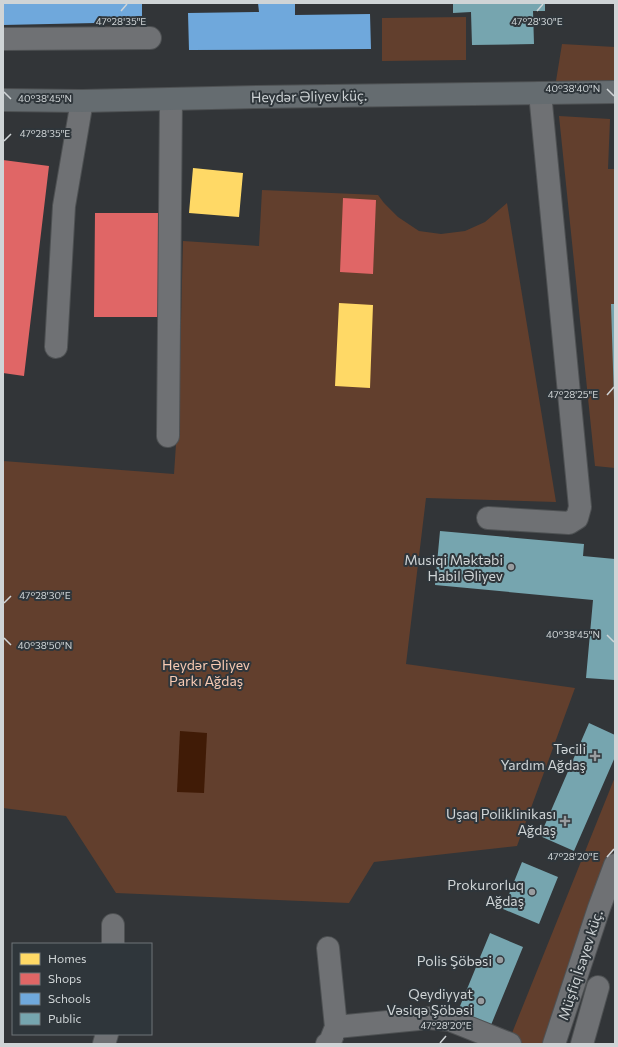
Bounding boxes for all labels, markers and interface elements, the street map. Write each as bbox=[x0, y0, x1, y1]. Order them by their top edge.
text: 47°28'35"E bbox=[96, 15, 146, 27]
text: 47°28'30"E bbox=[511, 15, 563, 27]
text: 40°38'40"N bbox=[546, 82, 600, 94]
street label: Heydər Əliyev küç. bbox=[251, 86, 367, 106]
text: 40°38'45"N bbox=[18, 92, 72, 104]
text: 47°28'35"E bbox=[20, 127, 70, 139]
text: 47°28'25"E bbox=[548, 388, 598, 400]
place label: Musiqi Məktəbi Habil Əliyev bbox=[404, 551, 503, 584]
marker: Musiqi Məktəbi Habil Əliyev bbox=[506, 562, 516, 572]
text: 47°28'30"E bbox=[19, 589, 71, 601]
text: 40°38'45"N bbox=[546, 628, 600, 640]
text: 40°38'50"N bbox=[18, 639, 72, 651]
park label: Heydər Əliyev Parkı Ağdaş bbox=[162, 656, 250, 689]
place label: Təcili Yardım Ağdaş bbox=[500, 740, 586, 773]
marker: Təcili Yardım Ağdaş bbox=[589, 750, 601, 762]
place label: Uşaq Poliklinikası Ağdaş bbox=[446, 805, 556, 838]
marker: Uşaq Poliklinikası Ağdaş bbox=[559, 815, 571, 827]
text: 47°28'20"E bbox=[547, 850, 599, 862]
place label: Prokurorluq Ağdaş bbox=[447, 876, 524, 909]
marker: Prokurorluq Ağdaş bbox=[527, 887, 537, 897]
street label: Müşfiq İsayev küç. bbox=[554, 908, 606, 1022]
legend bbox=[12, 943, 152, 1035]
text: Homes bbox=[48, 951, 86, 965]
place label: Polis Şöbəsi bbox=[417, 952, 492, 969]
marker: Polis Şöbəsi bbox=[495, 955, 505, 965]
text: Shops bbox=[48, 971, 82, 985]
place label: Qeydiyyat Vəsiqə Şöbəsi bbox=[387, 985, 473, 1018]
text: Schools bbox=[48, 991, 91, 1005]
marker: Qeydiyyat Vəsiqə Şöbəsi bbox=[476, 996, 486, 1006]
text: Public bbox=[48, 1011, 81, 1025]
text: 47°28'20"E bbox=[420, 1019, 472, 1031]

